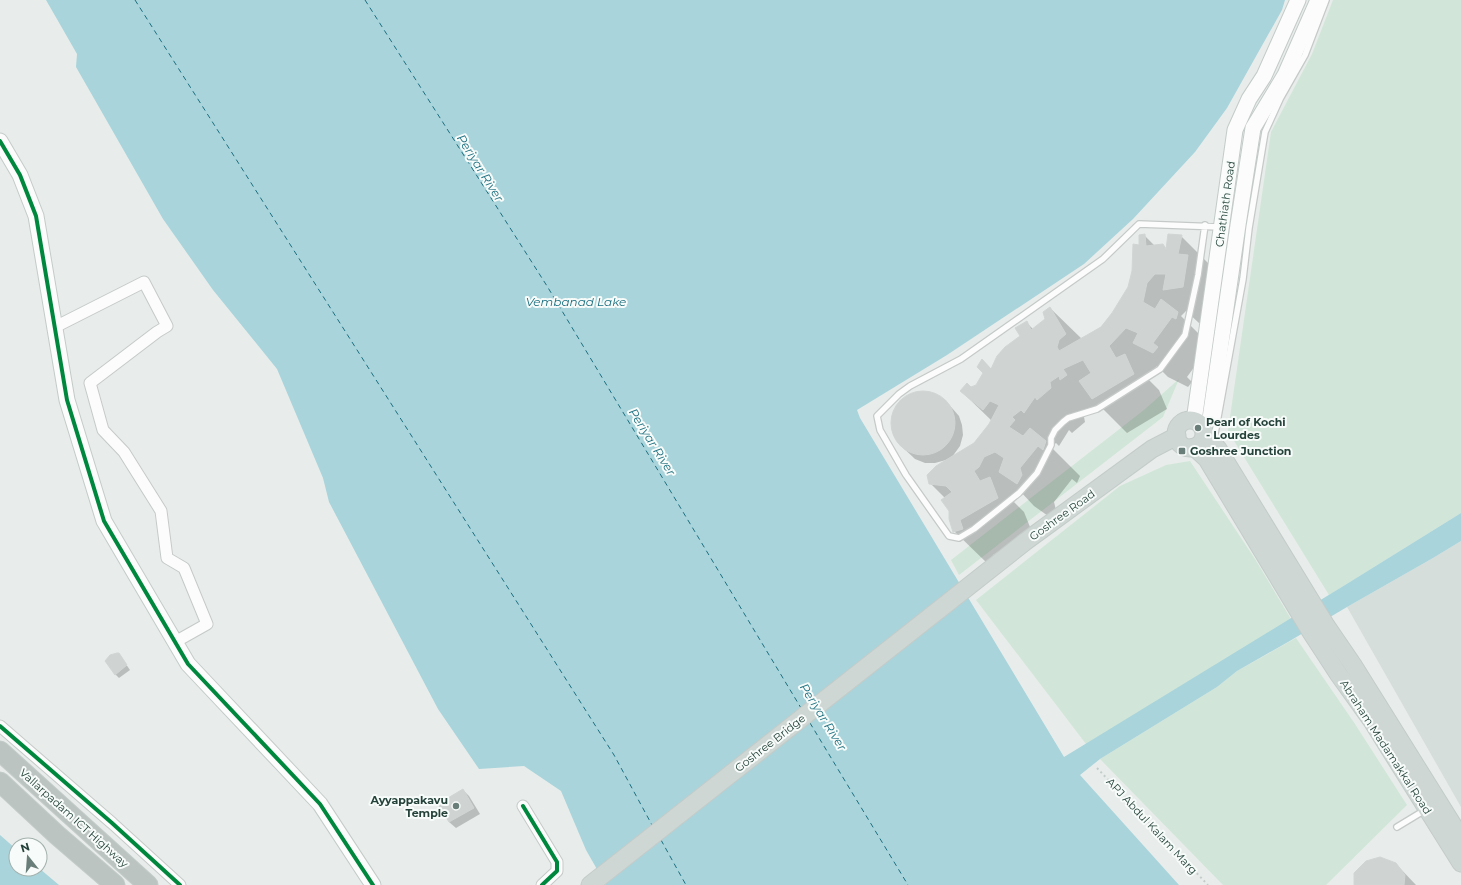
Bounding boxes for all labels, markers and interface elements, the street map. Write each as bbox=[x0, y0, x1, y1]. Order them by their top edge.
water label: Periyar River bbox=[454, 131, 507, 204]
street label: Chathiath Road bbox=[1212, 160, 1238, 248]
water label: Vembanad Lake bbox=[526, 294, 626, 309]
water label: Periyar River bbox=[626, 405, 679, 478]
place label: Pearl of Kochi - Lourdes bbox=[1206, 415, 1286, 442]
marker: Pearl of Kochi - Lourdes bbox=[1193, 423, 1203, 433]
place label: Goshree Junction bbox=[1190, 444, 1291, 458]
marker: Goshree Junction bbox=[1177, 446, 1187, 456]
street label: Goshree Road bbox=[1027, 487, 1097, 543]
street label: Abraham Madamakkal Road bbox=[1337, 677, 1435, 817]
water label: Periyar River bbox=[797, 680, 850, 753]
street label: Goshree Bridge bbox=[732, 711, 808, 775]
street label: Vallarpadam ICT Highway bbox=[17, 766, 131, 871]
street label: APJ Abdul Kalam Marg bbox=[1104, 775, 1200, 877]
place label: Ayyappakavu Temple bbox=[370, 793, 448, 820]
marker: Ayyappakavu Temple bbox=[451, 801, 461, 811]
north arrow bbox=[8, 837, 48, 877]
text: N bbox=[19, 839, 31, 855]

